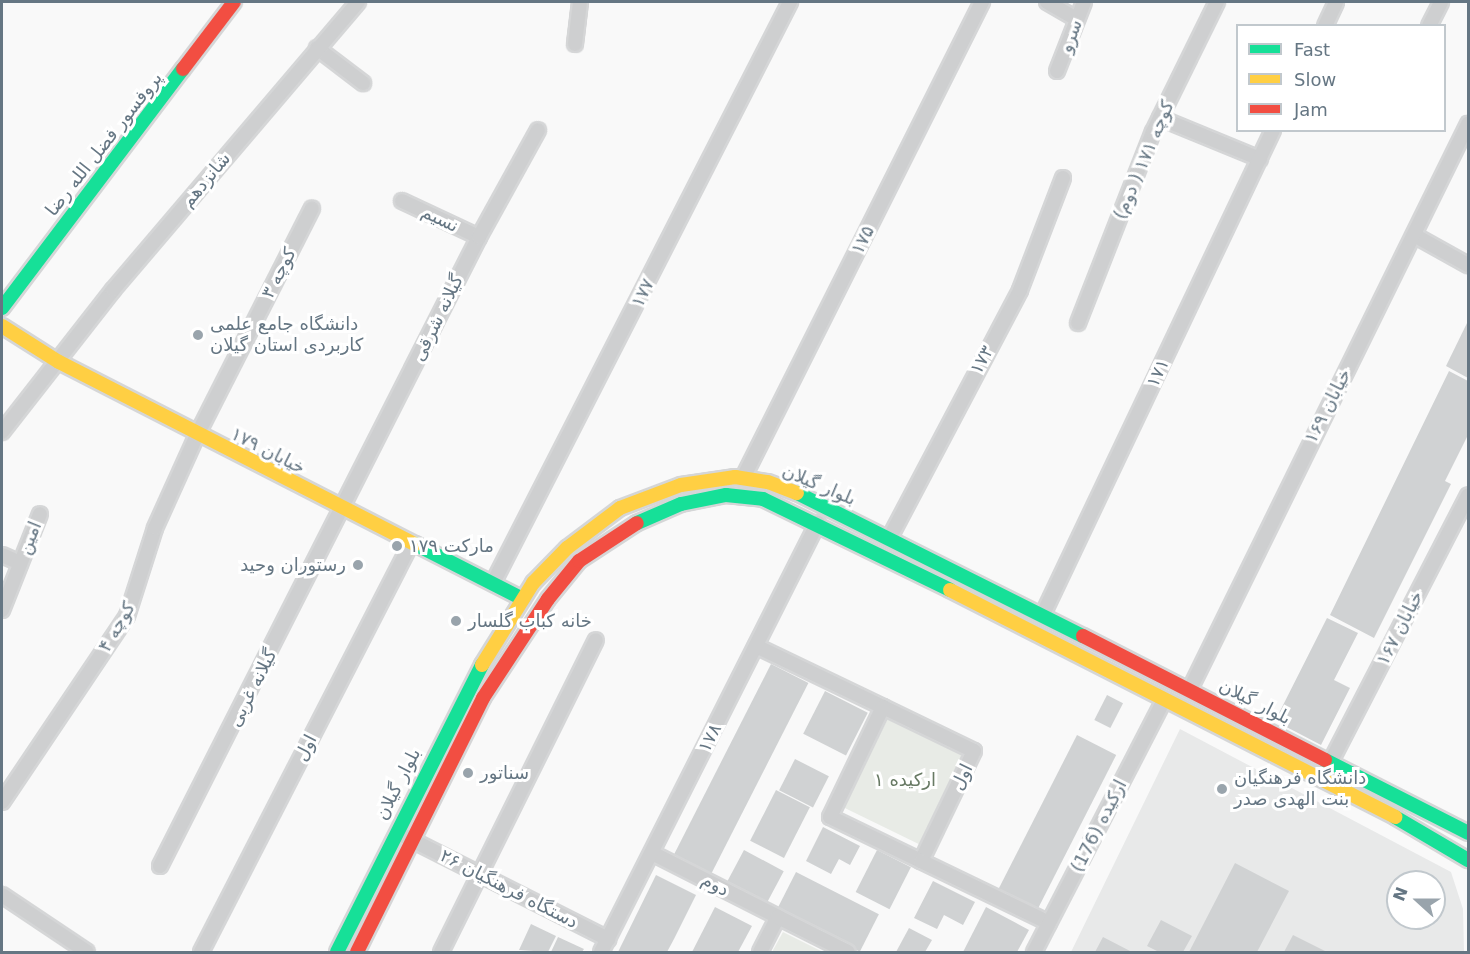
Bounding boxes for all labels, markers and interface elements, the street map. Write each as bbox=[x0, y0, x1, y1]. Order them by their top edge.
street label: سرو bbox=[1055, 16, 1087, 56]
legend bbox=[1236, 24, 1446, 132]
text: Fast bbox=[1294, 39, 1330, 60]
street label: پروفسور فضل الله رضا bbox=[41, 68, 167, 220]
text: Slow bbox=[1294, 69, 1336, 90]
street label: کوچه ۱۷۱ ( دوم) bbox=[1109, 97, 1179, 223]
text: Jam bbox=[1294, 99, 1328, 120]
street label: شانزدهم bbox=[177, 148, 235, 212]
street label: نسیم bbox=[418, 201, 462, 237]
street label: ۱۷۵ bbox=[847, 222, 879, 258]
street label: کوچه ۳ bbox=[257, 244, 301, 302]
street label: گیلانه شرقی bbox=[408, 271, 468, 365]
street label: ۱۷۷ bbox=[627, 275, 659, 311]
place label: دانشگاه جامع علمی کاربردی استان گیلان bbox=[210, 314, 363, 356]
marker: دانشگاه جامع علمی کاربردی استان گیلان bbox=[191, 328, 205, 342]
street label: ۱۷۳ bbox=[966, 342, 998, 378]
street label: ۱۷۱ bbox=[1142, 355, 1174, 391]
street label: خیابان ۱۶۹ bbox=[1300, 365, 1356, 447]
street label: خیابان ۱۷۹ bbox=[227, 423, 309, 479]
street label: بلوار گیلان bbox=[779, 460, 859, 510]
street label: امین bbox=[14, 518, 46, 558]
place label: ۱۷۹ مارکت bbox=[409, 535, 494, 557]
marker: ۱۷۹ مارکت bbox=[390, 539, 404, 553]
place label: رستوران وحید bbox=[240, 554, 346, 576]
marker: رستوران وحید bbox=[351, 558, 365, 572]
street label: خیابان ۱۶۷ bbox=[1372, 587, 1428, 669]
street label: کوچه ۴ bbox=[94, 598, 140, 656]
place label: خانه کباب گلسار bbox=[468, 610, 592, 632]
marker: خانه کباب گلسار bbox=[449, 614, 463, 628]
street label: گیلانه غربی bbox=[224, 645, 282, 731]
street label: بلوار گیلان bbox=[1216, 675, 1294, 729]
street label: ۱۷۸ bbox=[694, 720, 726, 756]
street label: اول bbox=[290, 731, 322, 765]
street label: بلوار گیلان bbox=[371, 745, 425, 823]
street label: اول bbox=[946, 760, 978, 794]
place label: سناتور bbox=[480, 762, 529, 784]
marker: سناتور bbox=[461, 766, 475, 780]
place label: دانشگاه فرهنگیان بنت الهدی صدر bbox=[1234, 768, 1366, 810]
park label: ارکیده ۱ bbox=[874, 769, 936, 791]
street label: ارکیده (176) bbox=[1067, 776, 1131, 876]
marker: دانشگاه فرهنگیان بنت الهدی صدر bbox=[1215, 782, 1229, 796]
street label: ۲۶ دستگاه فرهنگیان bbox=[437, 845, 581, 933]
street label: دوم bbox=[698, 869, 732, 901]
north arrow bbox=[1386, 870, 1446, 930]
text: N bbox=[1389, 884, 1412, 904]

